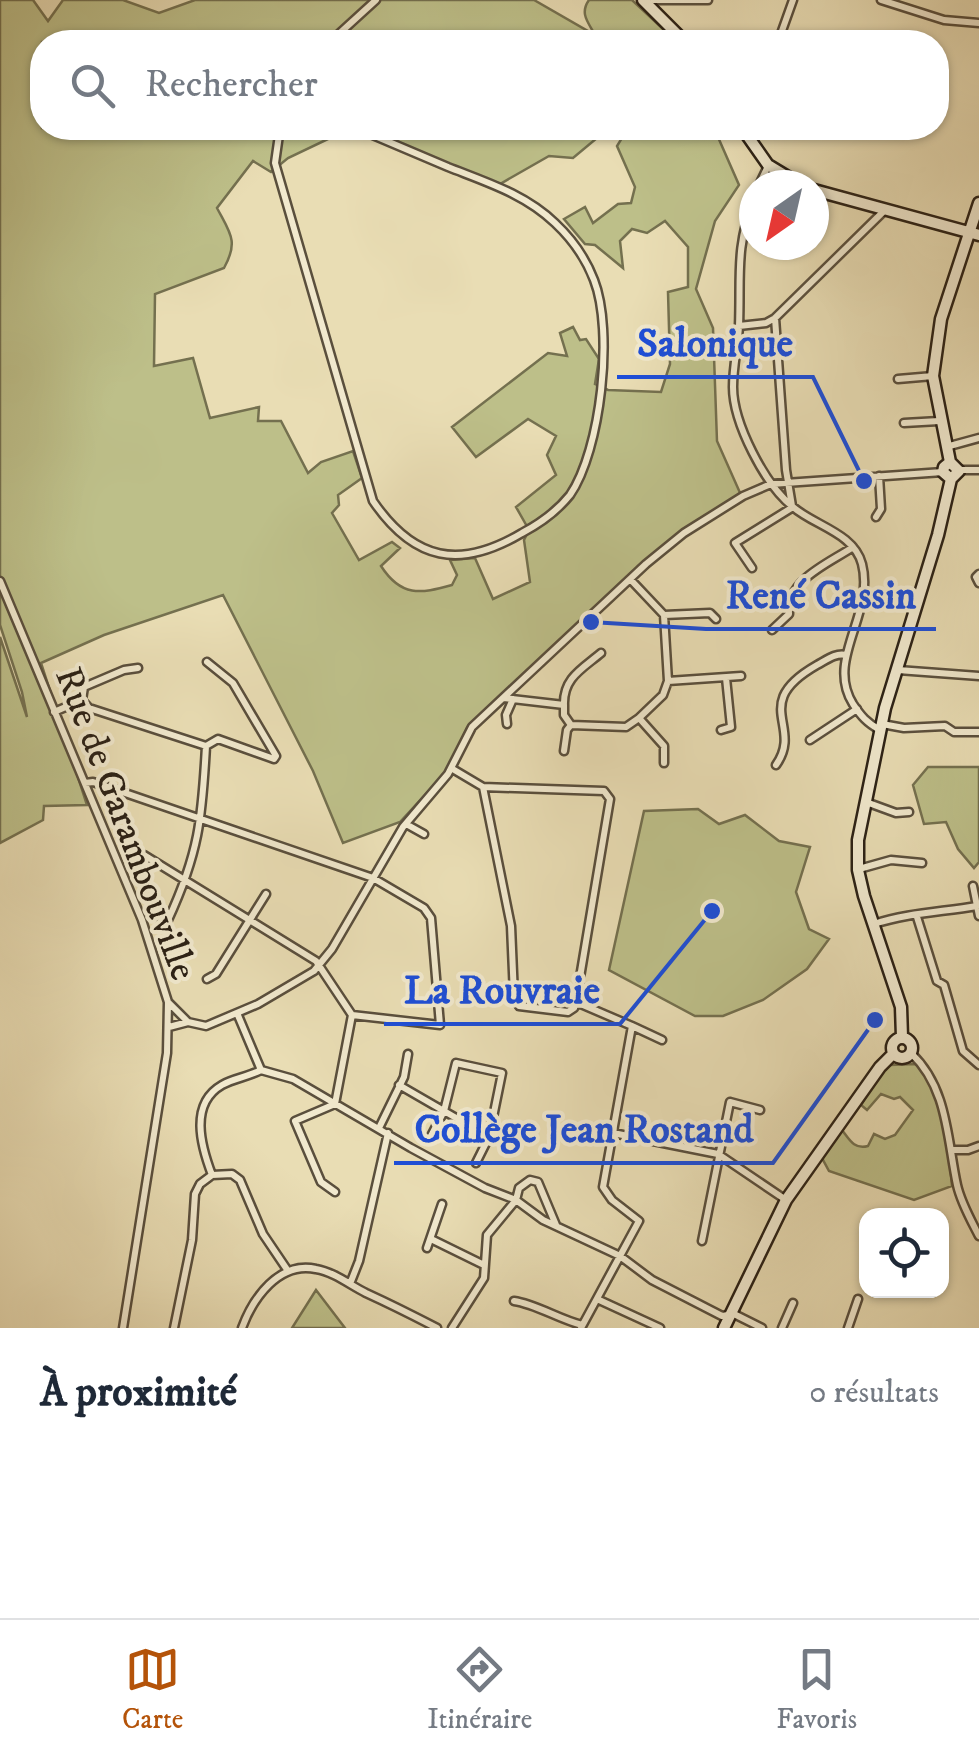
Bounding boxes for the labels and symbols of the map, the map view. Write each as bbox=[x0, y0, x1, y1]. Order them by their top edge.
north arrow bbox=[739, 170, 829, 260]
callout: Salonique bbox=[617, 307, 813, 377]
text: Salonique bbox=[637, 320, 794, 370]
callout: René Cassin bbox=[706, 559, 936, 629]
text: René Cassin bbox=[726, 572, 916, 622]
street label: Rue de Garambouville bbox=[43, 660, 207, 987]
callout: La Rouvraie bbox=[384, 954, 620, 1024]
text: La Rouvraie bbox=[404, 967, 600, 1017]
callout: Collège Jean Rostand bbox=[394, 1093, 773, 1163]
text: Collège Jean Rostand bbox=[415, 1106, 755, 1156]

